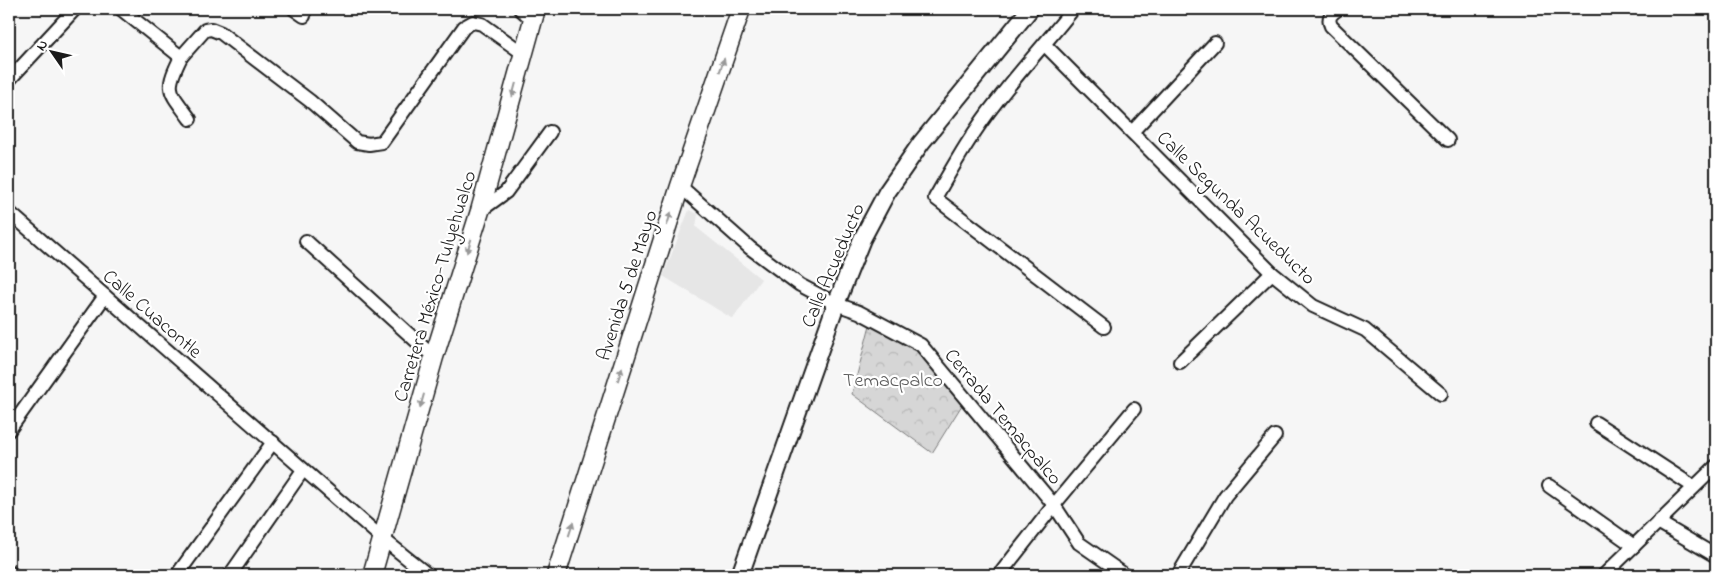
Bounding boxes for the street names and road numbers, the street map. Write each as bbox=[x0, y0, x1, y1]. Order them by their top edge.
street label: Calle Segunda Acueducto bbox=[1148, 125, 1321, 293]
street label: Carretera México-Tulyehualco bbox=[387, 167, 485, 406]
street label: Calle Acueducto bbox=[795, 199, 874, 333]
street label: Avenida 5 de Mayo bbox=[590, 207, 666, 365]
street label: Calle Cuacontle bbox=[95, 263, 208, 366]
street label: Cerrada Temacpalco bbox=[936, 343, 1068, 492]

